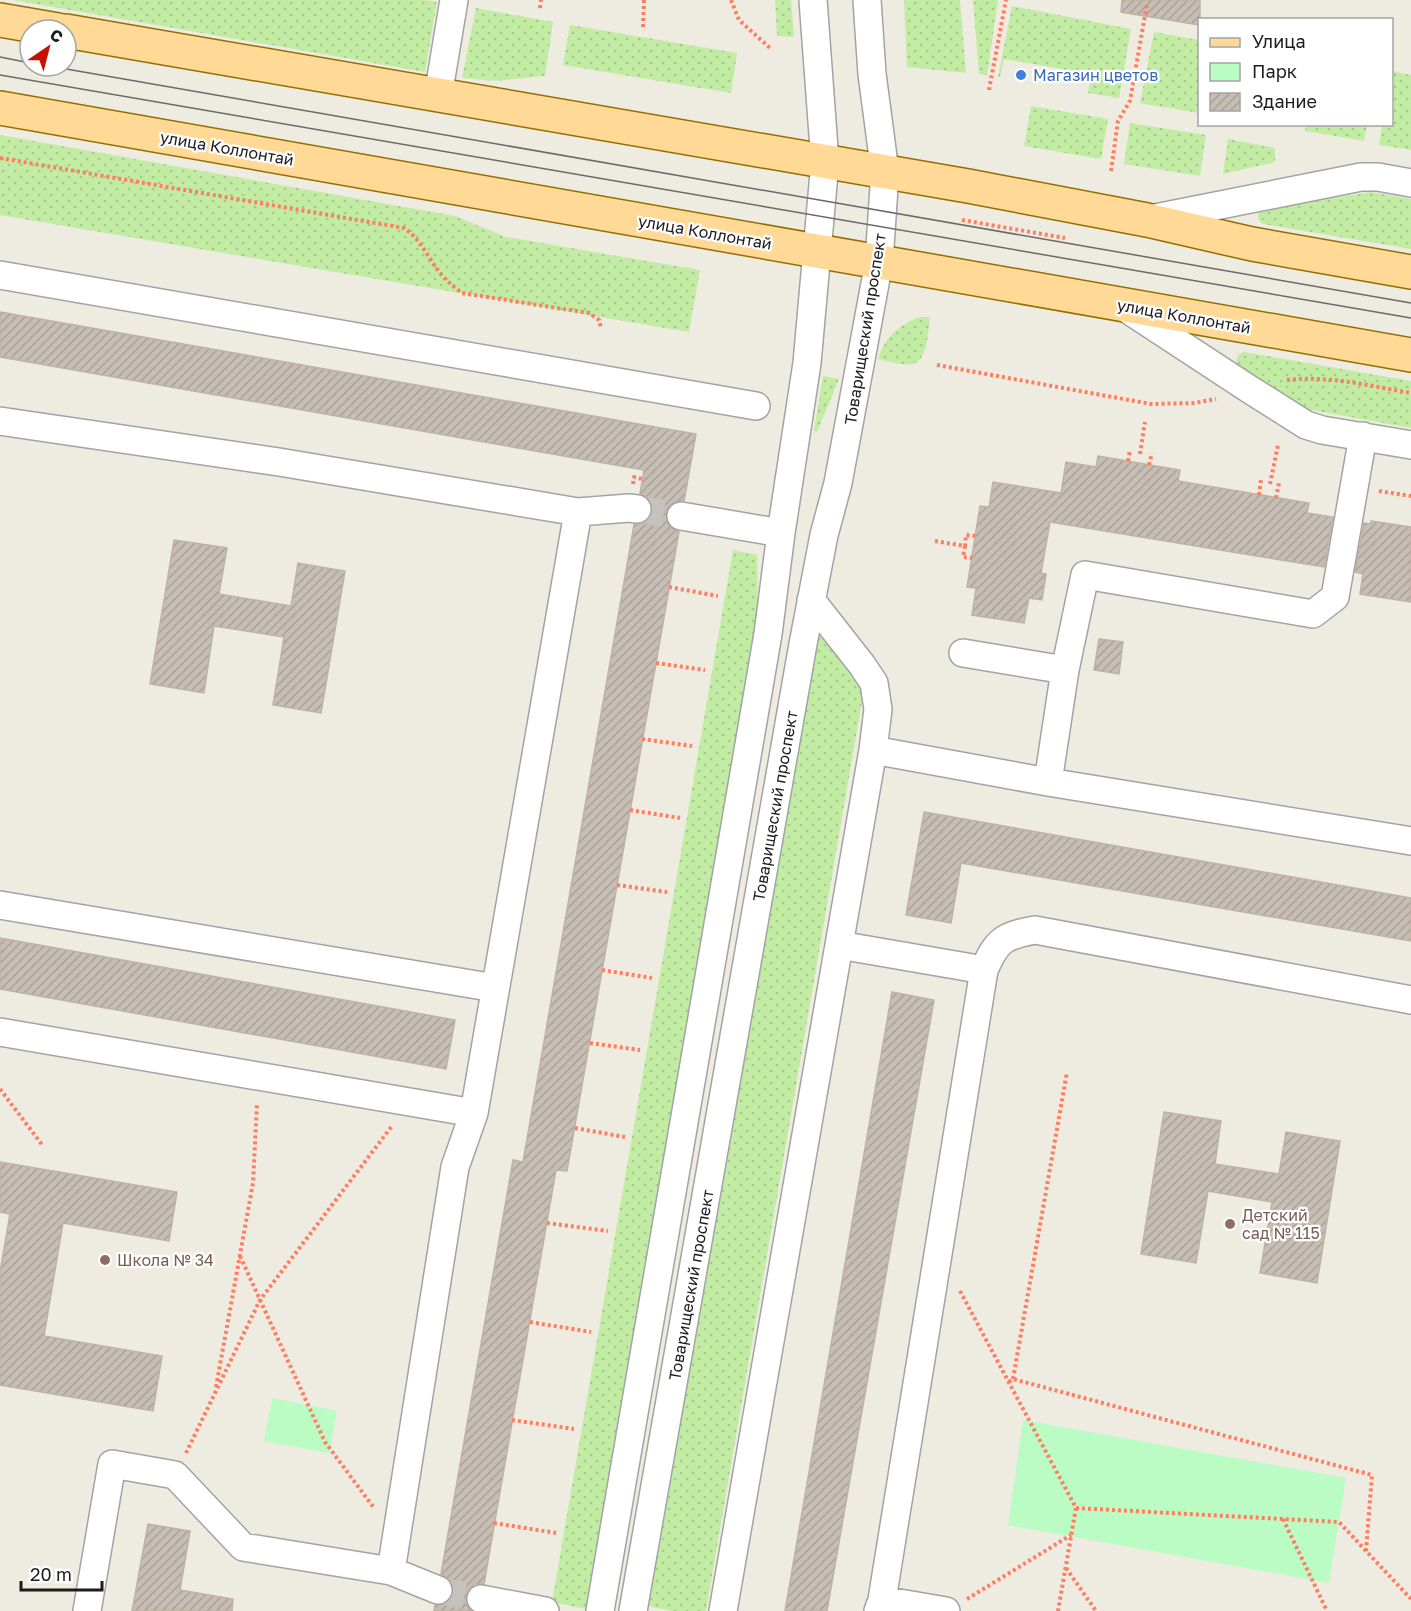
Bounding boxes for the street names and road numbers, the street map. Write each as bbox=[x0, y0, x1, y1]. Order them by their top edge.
street label: улица Коллонтай bbox=[158, 126, 296, 170]
street label: улица Коллонтай bbox=[636, 210, 774, 254]
street label: Товарищеский проспект bbox=[840, 232, 890, 426]
street label: улица Коллонтай bbox=[1115, 294, 1253, 338]
street label: Товарищеский проспект bbox=[748, 709, 802, 903]
street label: Товарищеский проспект bbox=[664, 1188, 718, 1382]

